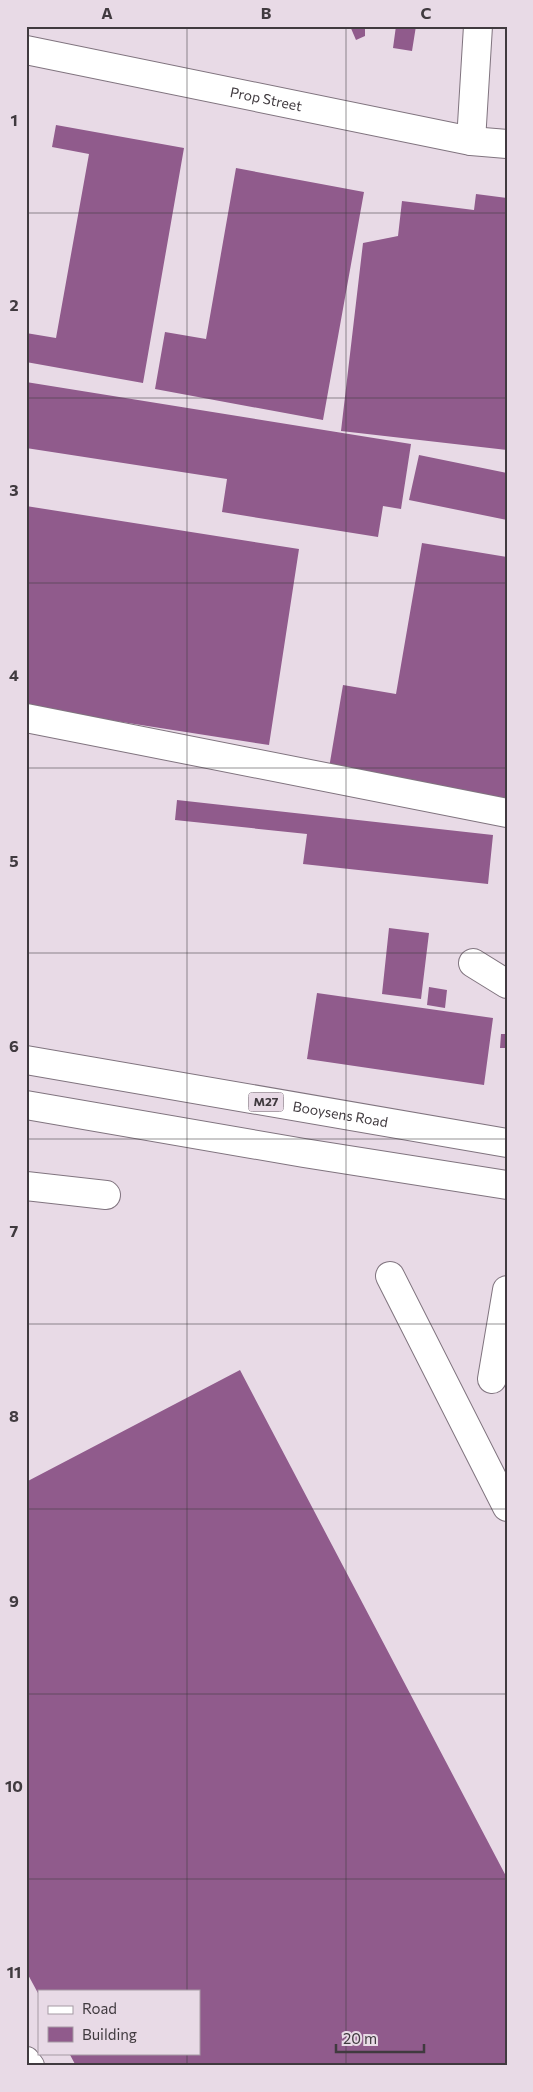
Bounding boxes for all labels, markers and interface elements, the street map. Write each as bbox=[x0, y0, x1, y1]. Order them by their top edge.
text: A bbox=[101, 3, 113, 22]
text: B bbox=[261, 3, 272, 22]
text: C bbox=[421, 3, 432, 22]
street label: Prop Street bbox=[229, 83, 304, 114]
text: 1 bbox=[10, 110, 18, 129]
text: 2 bbox=[9, 295, 19, 314]
text: 3 bbox=[9, 480, 19, 499]
text: 4 bbox=[9, 665, 19, 684]
text: 5 bbox=[9, 851, 19, 870]
text: 6 bbox=[9, 1036, 19, 1055]
road number: M27 bbox=[248, 1092, 284, 1112]
street label: Booysens Road bbox=[292, 1097, 389, 1130]
text: 7 bbox=[10, 1221, 19, 1240]
text: 8 bbox=[9, 1406, 19, 1425]
text: 9 bbox=[9, 1591, 19, 1610]
text: 10 bbox=[5, 1776, 23, 1795]
text: 11 bbox=[7, 1962, 21, 1981]
legend bbox=[38, 1990, 200, 2054]
text: Road bbox=[82, 1999, 117, 2017]
scale bar bbox=[336, 2022, 423, 2054]
text: Building bbox=[82, 2025, 137, 2043]
text: 20 m bbox=[343, 2029, 377, 2047]

